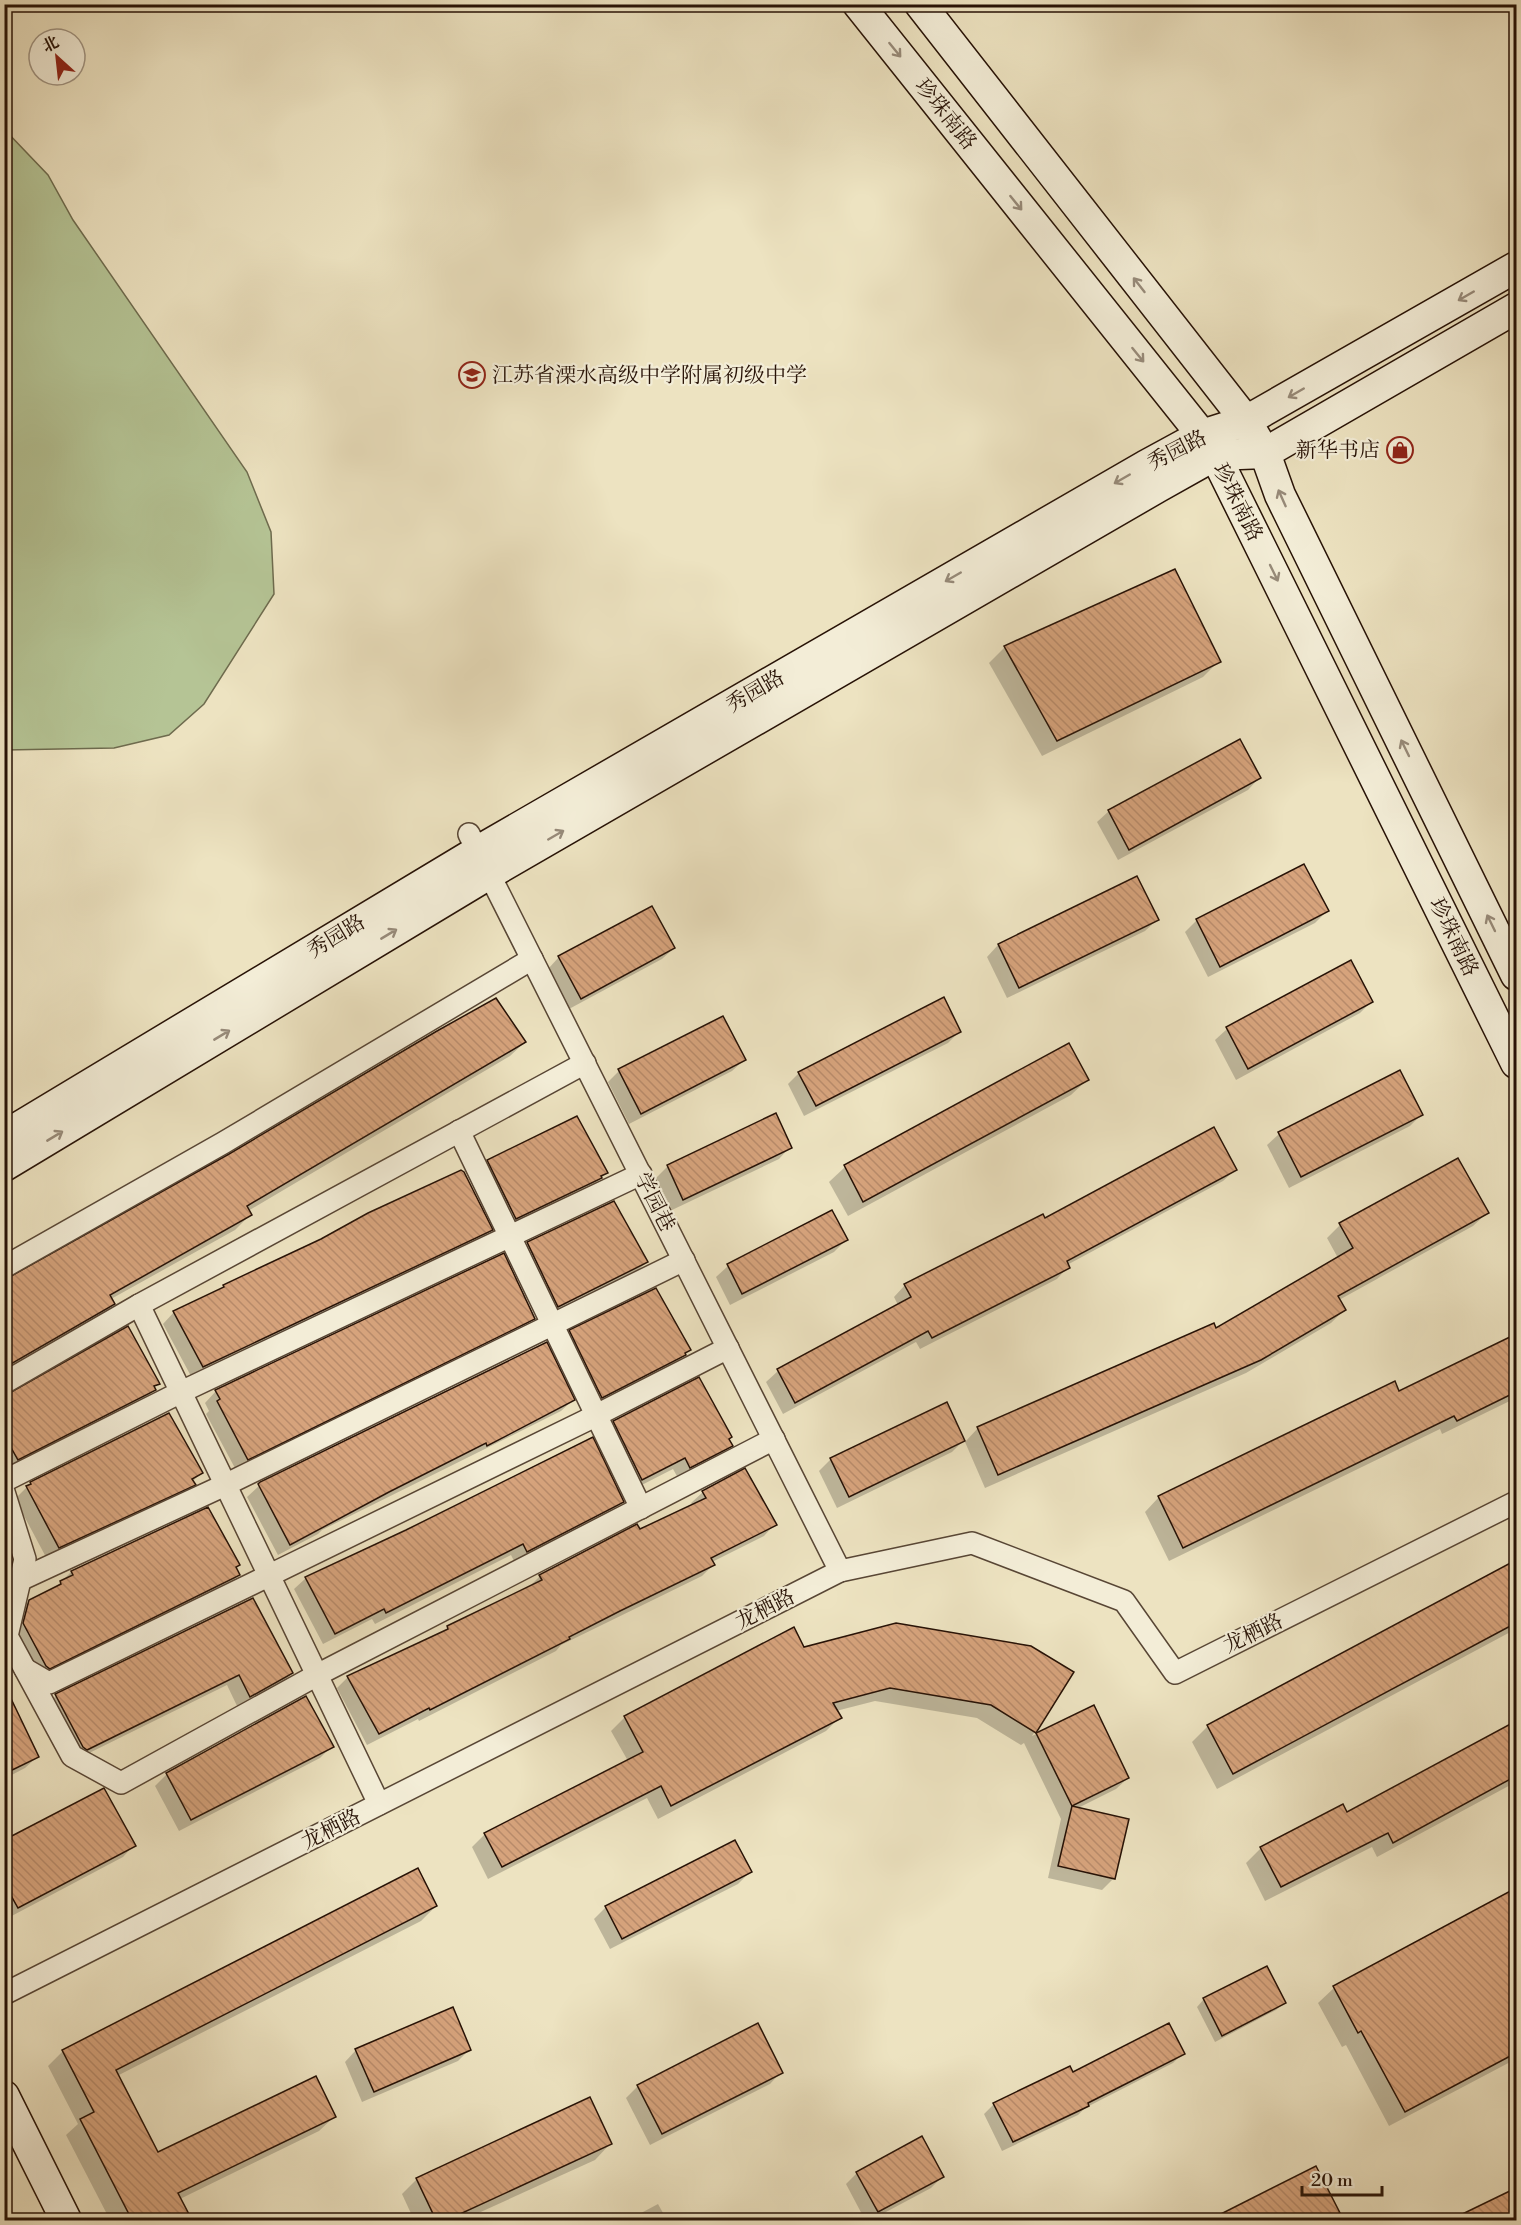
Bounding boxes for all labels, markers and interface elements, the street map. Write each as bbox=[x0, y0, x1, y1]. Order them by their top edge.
north arrow bbox=[27, 27, 87, 87]
text: 北 bbox=[39, 32, 62, 57]
one-way arrow bbox=[888, 42, 901, 58]
street label: 珍珠南路 bbox=[909, 74, 982, 155]
one-way arrow bbox=[1010, 194, 1023, 210]
one-way arrow bbox=[1133, 277, 1146, 293]
one-way arrow bbox=[1458, 290, 1475, 302]
one-way arrow bbox=[1132, 347, 1145, 363]
school or university icon: 江苏省溧水高级中学附属初级中学 bbox=[457, 360, 487, 390]
place label: 江苏省溧水高级中学附属初级中学 bbox=[492, 363, 807, 389]
one-way arrow bbox=[1288, 387, 1305, 399]
street label: 秀园路 bbox=[1143, 425, 1211, 477]
shop icon: 新华书店 bbox=[1385, 435, 1415, 465]
place label: 新华书店 bbox=[1296, 438, 1380, 464]
street label: 珍珠南路 bbox=[1206, 459, 1268, 546]
one-way arrow bbox=[1114, 474, 1131, 486]
one-way arrow bbox=[1275, 489, 1287, 507]
one-way arrow bbox=[1268, 563, 1280, 581]
one-way arrow bbox=[945, 571, 962, 583]
street label: 秀园路 bbox=[722, 665, 789, 719]
one-way arrow bbox=[1398, 739, 1410, 757]
one-way arrow bbox=[547, 828, 564, 840]
street label: 珍珠南路 bbox=[1423, 894, 1483, 981]
street label: 秀园路 bbox=[303, 909, 370, 964]
one-way arrow bbox=[1484, 914, 1496, 932]
one-way arrow bbox=[380, 928, 397, 940]
one-way arrow bbox=[213, 1029, 230, 1041]
one-way arrow bbox=[46, 1129, 63, 1141]
street label: 学园巷 bbox=[628, 1168, 680, 1236]
street label: 龙栖路 bbox=[731, 1584, 799, 1636]
street label: 龙栖路 bbox=[1219, 1608, 1287, 1659]
street label: 龙栖路 bbox=[297, 1804, 365, 1856]
scale bar bbox=[1302, 2159, 1382, 2197]
text: 20 m bbox=[1311, 2169, 1353, 2192]

